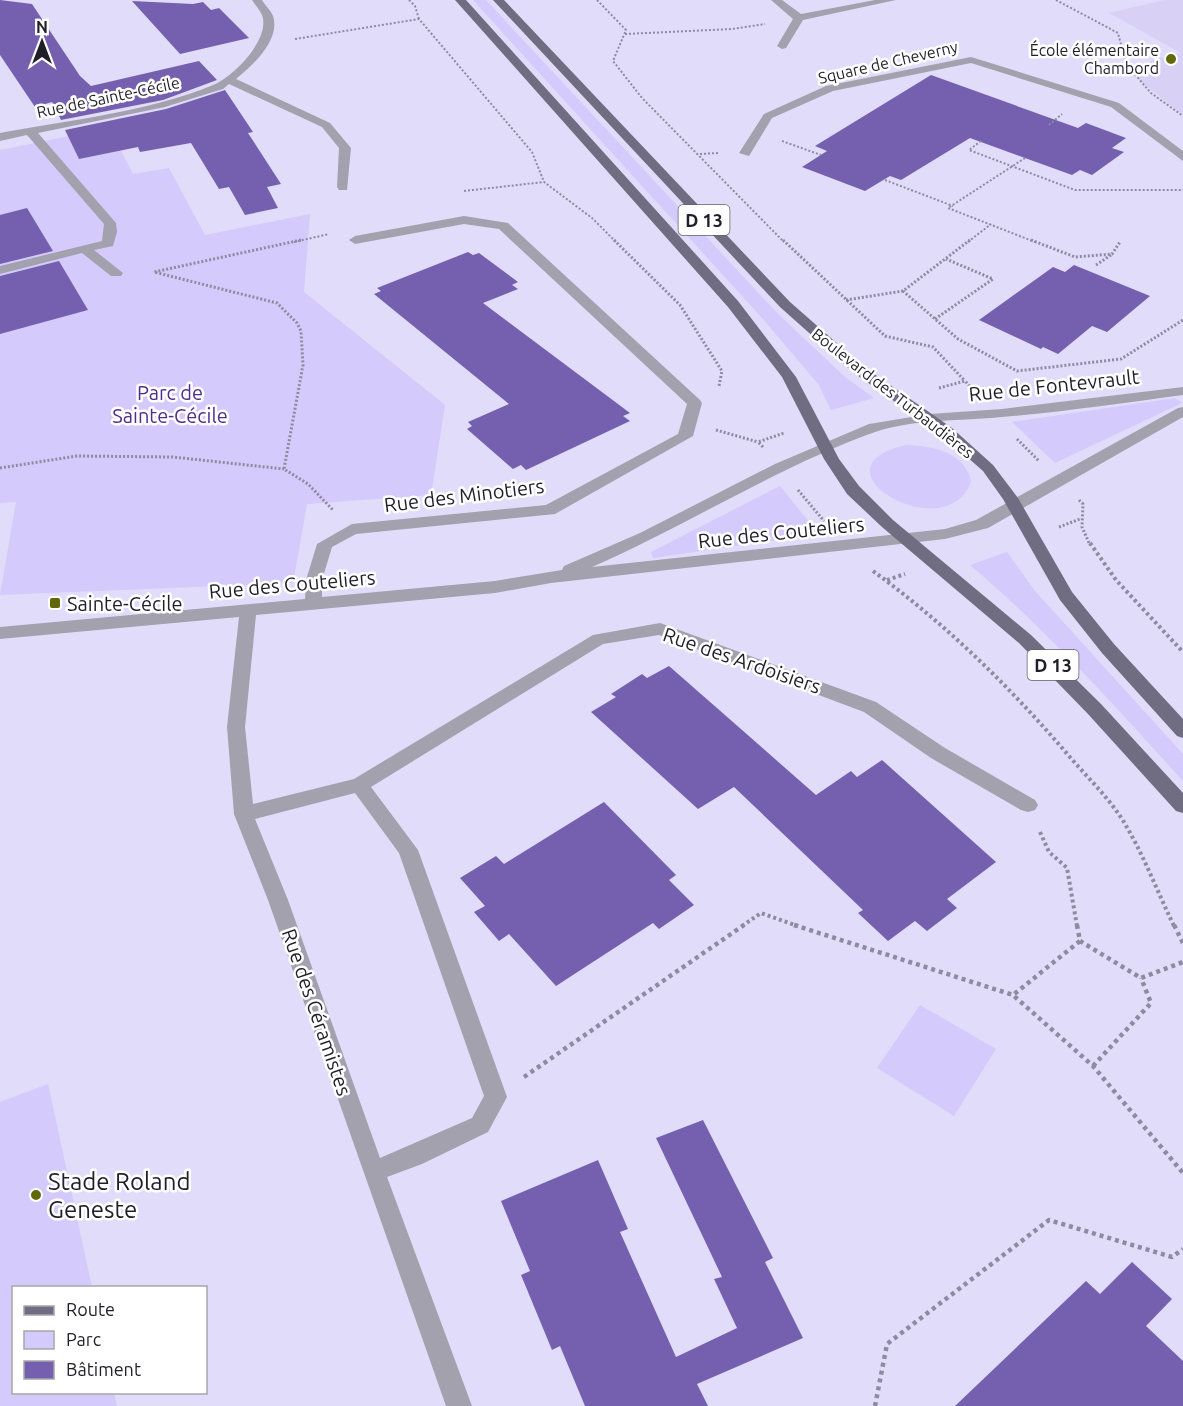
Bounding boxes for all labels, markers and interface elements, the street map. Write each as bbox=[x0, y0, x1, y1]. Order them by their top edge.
north arrow bbox=[12, 12, 72, 72]
text: N bbox=[36, 18, 48, 36]
street label: Square de Cheverny bbox=[816, 37, 960, 87]
place label: École élémentaire Chambord bbox=[1030, 39, 1159, 77]
marker: École élémentaire Chambord bbox=[1164, 52, 1178, 66]
street label: Rue de Sainte-Cécile bbox=[35, 73, 181, 121]
road number: D 13 bbox=[678, 205, 730, 235]
street label: Boulevard des Turbaudières bbox=[809, 324, 977, 462]
street label: Rue de Fontevrault bbox=[968, 365, 1141, 405]
park label: Parc de Sainte-Cécile bbox=[112, 381, 228, 427]
street label: Rue des Minotiers bbox=[383, 474, 545, 516]
street label: Rue des Couteliers bbox=[697, 512, 865, 552]
street label: Rue des Couteliers bbox=[208, 565, 376, 603]
place label: Sainte-Cécile bbox=[67, 592, 182, 615]
marker: Sainte-Cécile bbox=[48, 596, 62, 610]
street label: Rue des Ardoisiers bbox=[660, 622, 824, 698]
road number: D 13 bbox=[1028, 650, 1078, 680]
street label: Rue des Céramistes bbox=[278, 926, 356, 1098]
place label: Stade Roland Geneste bbox=[48, 1168, 190, 1223]
marker: Stade Roland Geneste bbox=[29, 1188, 43, 1202]
legend bbox=[12, 1286, 207, 1394]
text: Route bbox=[66, 1299, 115, 1319]
text: Parc bbox=[66, 1329, 101, 1349]
text: Bâtiment bbox=[66, 1359, 141, 1379]

